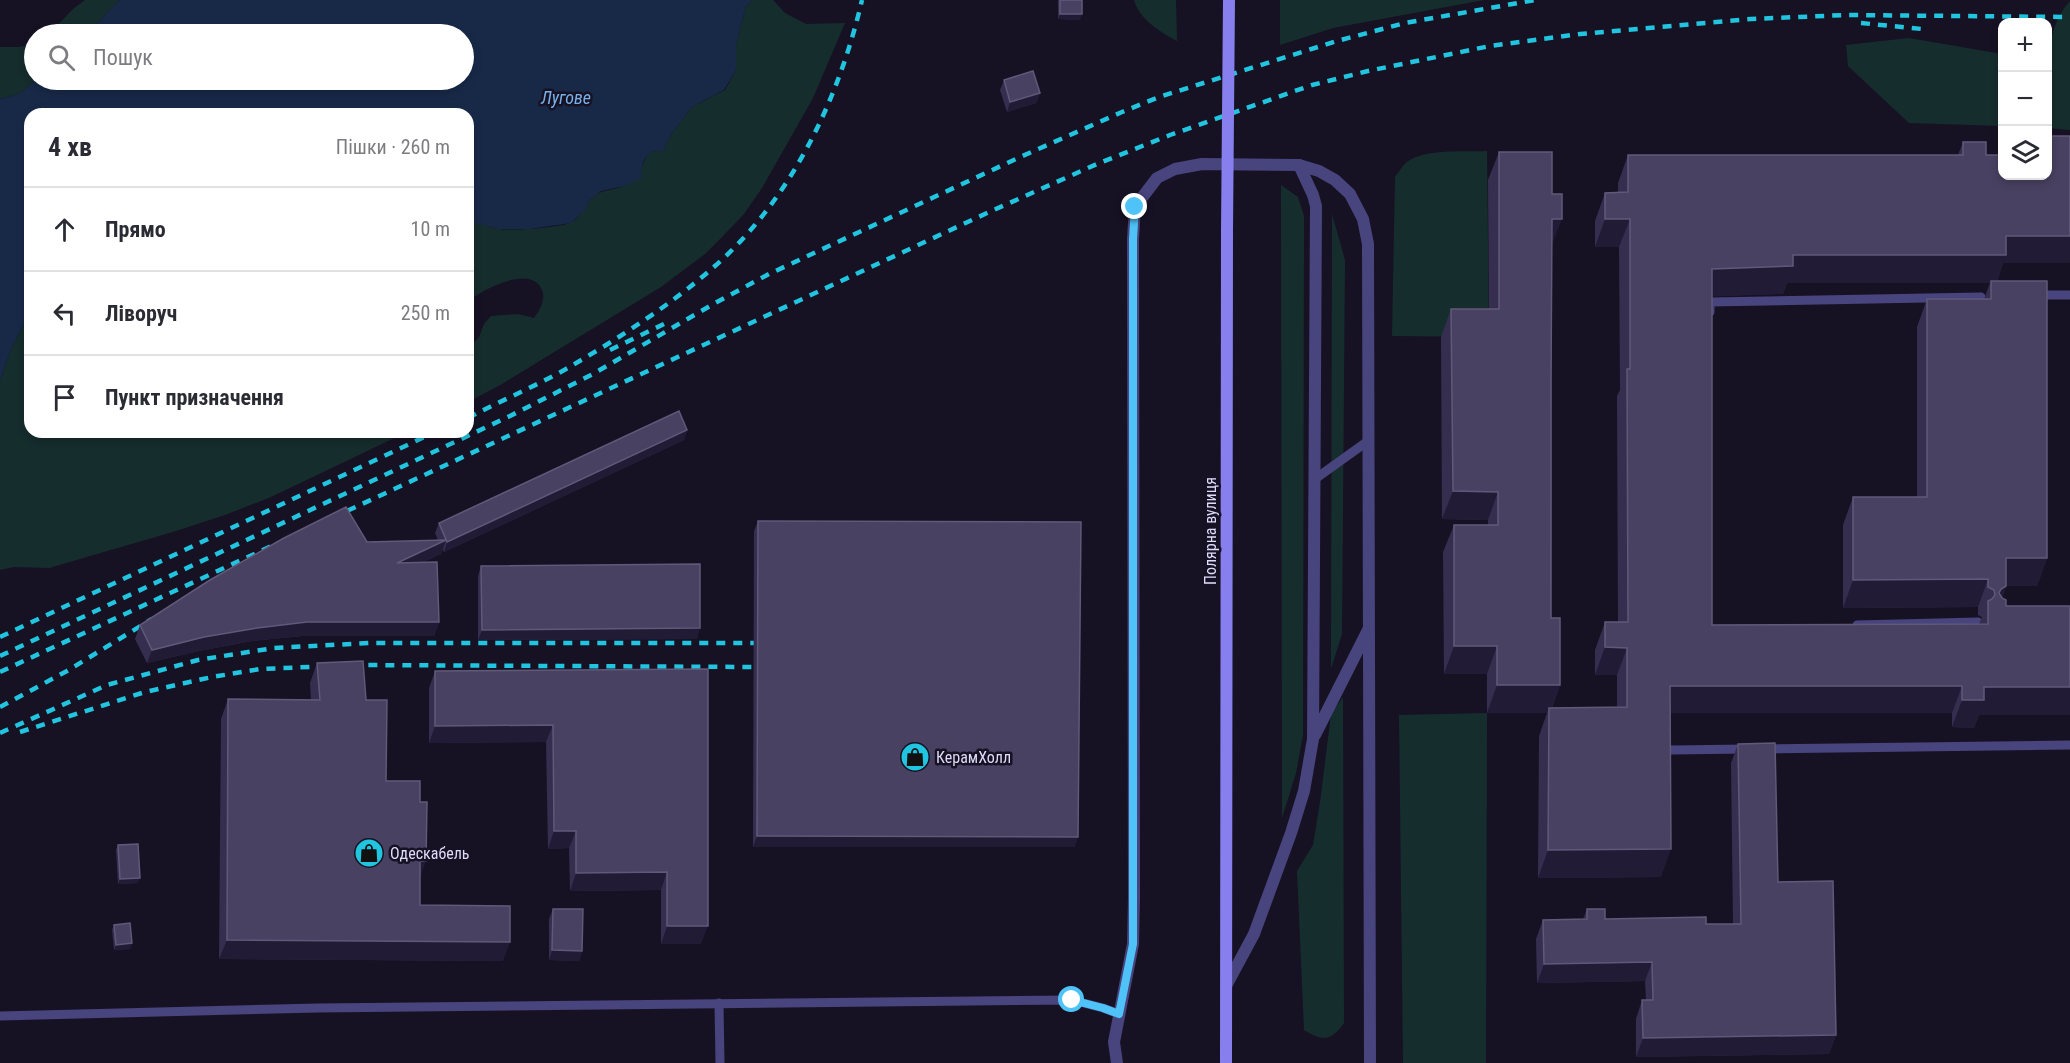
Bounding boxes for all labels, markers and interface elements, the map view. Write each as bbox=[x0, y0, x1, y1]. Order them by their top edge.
map controls bbox=[1998, 18, 2052, 180]
button: + bbox=[1998, 18, 2052, 72]
search box bbox=[24, 24, 474, 90]
icon: search bbox=[45, 41, 78, 74]
text: Пошук bbox=[93, 45, 153, 70]
button: − bbox=[1998, 72, 2052, 126]
water label: Лугове bbox=[540, 87, 591, 108]
button: layers bbox=[1998, 126, 2052, 180]
text: 4 хв bbox=[48, 132, 92, 162]
text: Пішки · 260 m bbox=[336, 135, 450, 159]
route end bbox=[1121, 193, 1147, 219]
icon: ahead bbox=[48, 213, 81, 246]
text: Прямо bbox=[105, 217, 166, 242]
text: 10 m bbox=[411, 217, 450, 241]
icon: left bbox=[48, 297, 81, 330]
text: Ліворуч bbox=[105, 301, 177, 326]
text: 250 m bbox=[401, 301, 450, 325]
icon: arrive bbox=[48, 381, 81, 414]
text: Пункт призначення bbox=[105, 385, 284, 410]
street label: Полярна вулиця bbox=[1201, 477, 1220, 585]
shop icon: КерамХолл bbox=[899, 741, 931, 773]
place label: КерамХолл bbox=[936, 748, 1011, 767]
shop icon: Одескабель bbox=[353, 837, 385, 869]
place label: Одескабель bbox=[390, 844, 470, 863]
route start bbox=[1058, 986, 1084, 1012]

